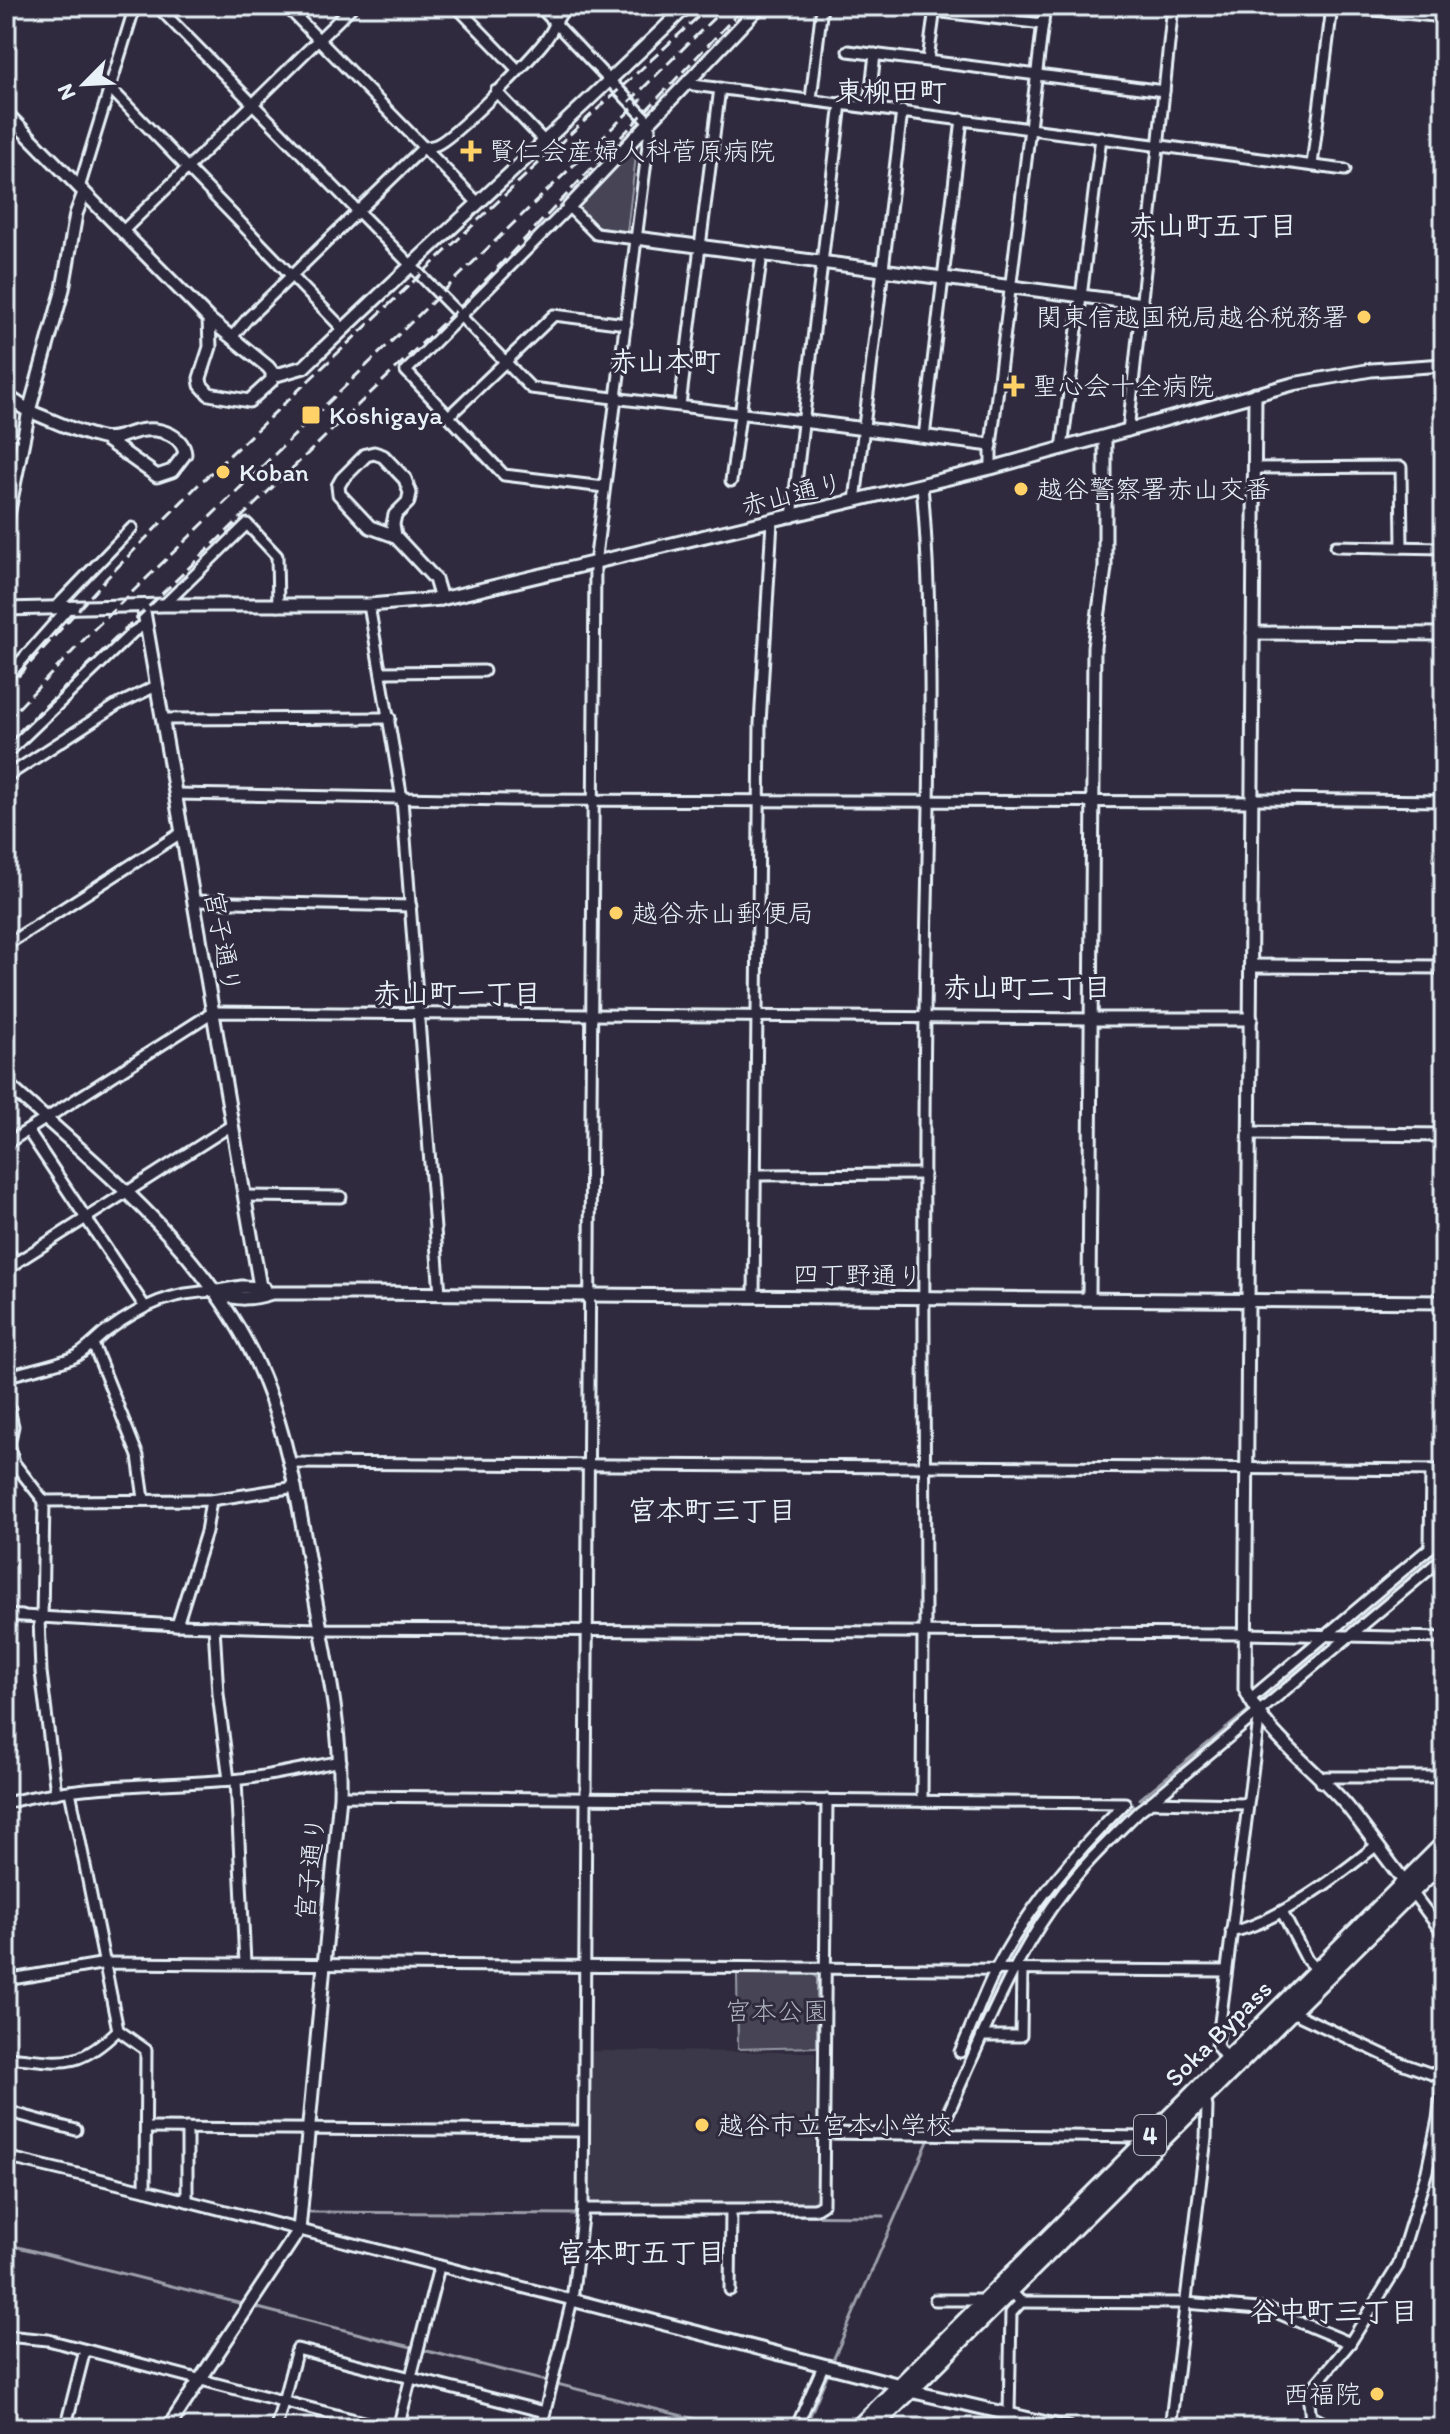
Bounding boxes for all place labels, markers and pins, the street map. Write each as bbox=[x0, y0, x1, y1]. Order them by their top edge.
place label: 賢仁会産婦人科菅原病院 bbox=[489, 135, 775, 167]
marker: 賢仁会産婦人科菅原病院 bbox=[460, 140, 482, 162]
place label: 関東信越国税局越谷税務署 bbox=[1036, 301, 1348, 333]
marker: 関東信越国税局越谷税務署 bbox=[1355, 308, 1373, 326]
place label: 聖心会十全病院 bbox=[1032, 370, 1214, 402]
marker: 聖心会十全病院 bbox=[1003, 375, 1025, 397]
place label: Koshigaya bbox=[329, 399, 443, 431]
marker: Koshigaya bbox=[300, 404, 322, 426]
place label: Koban bbox=[239, 456, 309, 488]
marker: Koban bbox=[214, 463, 232, 481]
place label: 越谷警察署赤山交番 bbox=[1037, 473, 1271, 505]
marker: 越谷警察署赤山交番 bbox=[1012, 480, 1030, 498]
place label: 越谷赤山郵便局 bbox=[632, 897, 814, 929]
marker: 越谷赤山郵便局 bbox=[607, 904, 625, 922]
place label: 越谷市立宮本小学校 bbox=[718, 2109, 952, 2141]
marker: 越谷市立宮本小学校 bbox=[693, 2116, 711, 2134]
place label: 西福院 bbox=[1283, 2378, 1361, 2410]
marker: 西福院 bbox=[1368, 2385, 1386, 2403]

